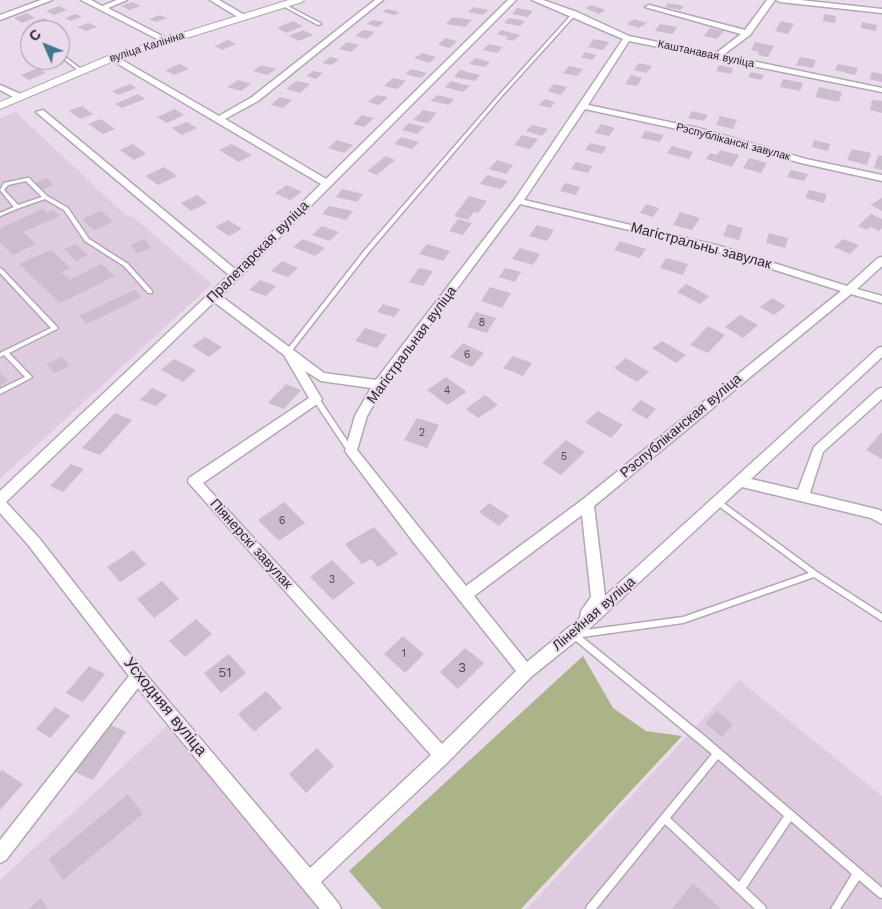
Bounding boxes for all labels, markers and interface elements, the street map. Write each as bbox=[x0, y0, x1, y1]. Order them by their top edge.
north arrow bbox=[20, 20, 70, 70]
text: С bbox=[26, 26, 44, 44]
street label: вуліца Калініна bbox=[108, 29, 186, 65]
street label: Каштанавая вуліца bbox=[657, 37, 755, 71]
street label: Рэспубліканскі завулак bbox=[675, 120, 791, 164]
street label: Пралетарская вуліца bbox=[203, 197, 313, 307]
street label: Магістральны завулак bbox=[629, 219, 773, 273]
street label: Магістральная вуліца bbox=[364, 283, 460, 407]
house number: 8 bbox=[479, 316, 485, 330]
house number: 6 bbox=[464, 348, 470, 362]
street label: Рэспубліканская вуліца bbox=[617, 370, 745, 482]
house number: 4 bbox=[444, 384, 450, 398]
house number: 2 bbox=[419, 426, 425, 440]
house number: 5 bbox=[561, 450, 567, 464]
street label: Піянерскі завулак bbox=[206, 496, 296, 592]
house number: 6 bbox=[279, 514, 285, 528]
house number: 3 bbox=[329, 573, 335, 587]
street label: Лінейная вуліца bbox=[549, 573, 639, 655]
house number: 1 bbox=[402, 647, 406, 661]
street label: Усходняя вуліца bbox=[119, 654, 211, 760]
house number: 3 bbox=[458, 660, 466, 676]
house number: 51 bbox=[218, 665, 232, 681]

